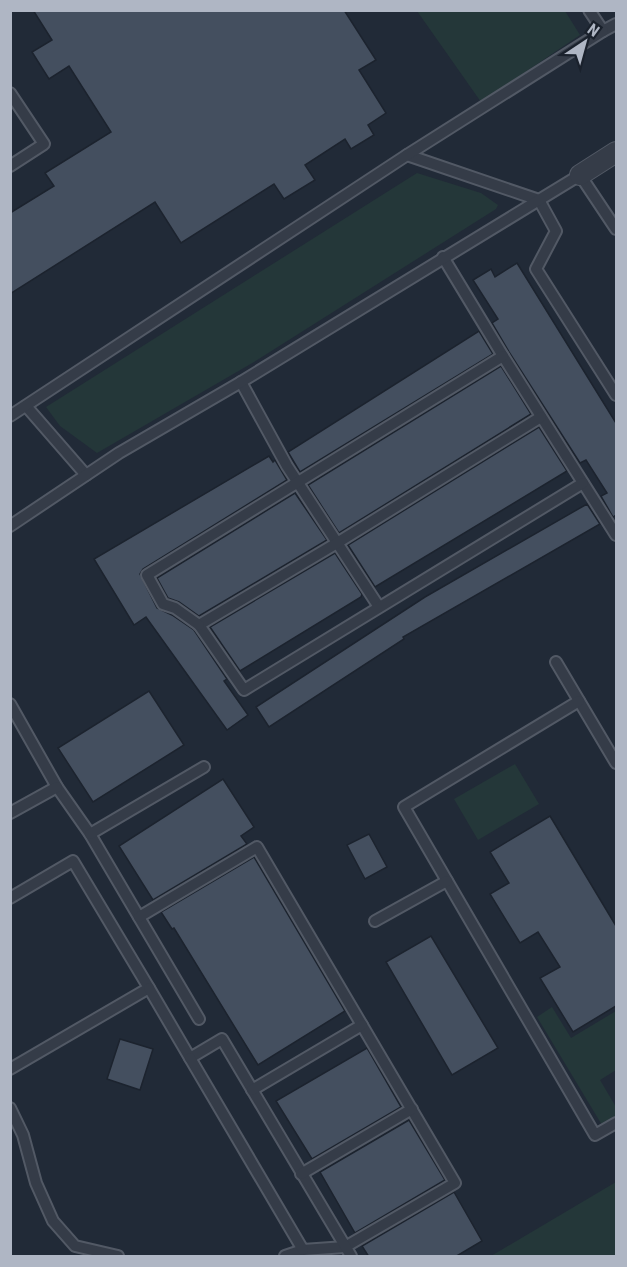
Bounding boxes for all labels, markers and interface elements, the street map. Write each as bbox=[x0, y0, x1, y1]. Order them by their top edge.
north arrow bbox=[555, 12, 615, 72]
text: N bbox=[584, 20, 603, 41]

